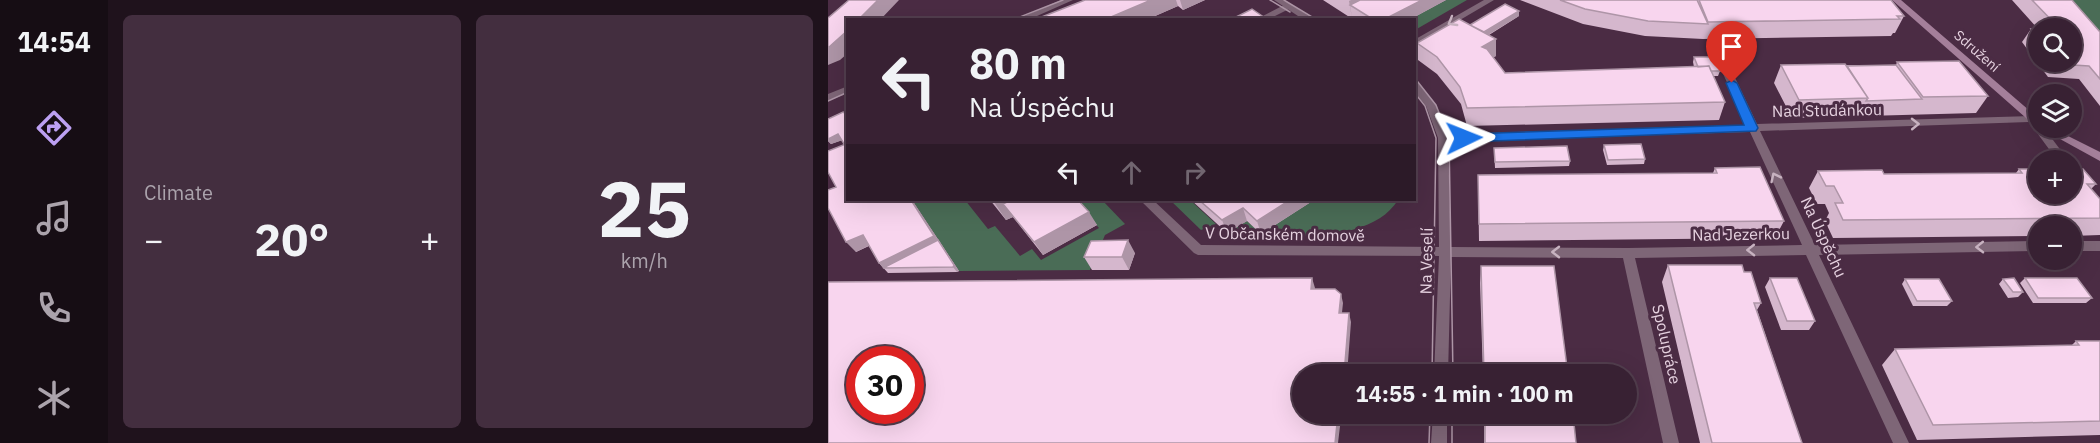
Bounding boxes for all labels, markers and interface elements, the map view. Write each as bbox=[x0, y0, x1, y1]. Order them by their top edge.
one-way arrow bbox=[1448, 15, 1458, 26]
map controls bbox=[2028, 18, 2082, 270]
button: search bbox=[2028, 18, 2082, 72]
pin bbox=[1706, 21, 1757, 83]
text: 14:54 bbox=[17, 24, 91, 59]
street label: Sdružení bbox=[1950, 26, 2004, 76]
icon: arrive bbox=[1715, 30, 1748, 63]
text: 80 m bbox=[969, 36, 1067, 91]
icon: left bbox=[870, 42, 948, 120]
button: layers bbox=[2028, 84, 2082, 138]
text: Na Úspěchu bbox=[969, 89, 1115, 124]
street label: Nad Studánkou bbox=[1772, 99, 1882, 121]
position arrow bbox=[1432, 106, 1496, 170]
icon: directions bbox=[33, 107, 75, 149]
one-way arrow bbox=[1911, 117, 1920, 130]
button: + bbox=[2028, 150, 2082, 204]
icon: left bbox=[1052, 156, 1085, 189]
icon: ahead bbox=[1115, 156, 1148, 189]
icon: right bbox=[1178, 156, 1211, 189]
text: 25 bbox=[597, 157, 691, 258]
one-way arrow bbox=[1771, 172, 1783, 183]
text: Climate bbox=[144, 179, 213, 206]
street label: Na Úspěchu bbox=[1797, 193, 1852, 280]
icon: music bbox=[33, 197, 75, 239]
text: 20° bbox=[254, 210, 329, 268]
button: − bbox=[2028, 216, 2082, 270]
text: − bbox=[144, 218, 164, 261]
text: + bbox=[420, 218, 440, 261]
street label: V Občanském domově bbox=[1205, 223, 1365, 245]
street label: Nad Jezerkou bbox=[1692, 223, 1790, 245]
street label: Na Veselí bbox=[1415, 228, 1437, 294]
one-way arrow bbox=[1976, 241, 1985, 253]
one-way arrow bbox=[1746, 244, 1755, 256]
one-way arrow bbox=[1551, 246, 1560, 258]
text: km/h bbox=[621, 247, 668, 274]
icon: phone bbox=[33, 287, 75, 329]
street label: Spolupráce bbox=[1648, 302, 1686, 386]
speed limit sign: 30 bbox=[846, 346, 924, 424]
icon: climate bbox=[33, 377, 75, 419]
text: 14:55 · 1 min · 100 m bbox=[1355, 379, 1574, 408]

